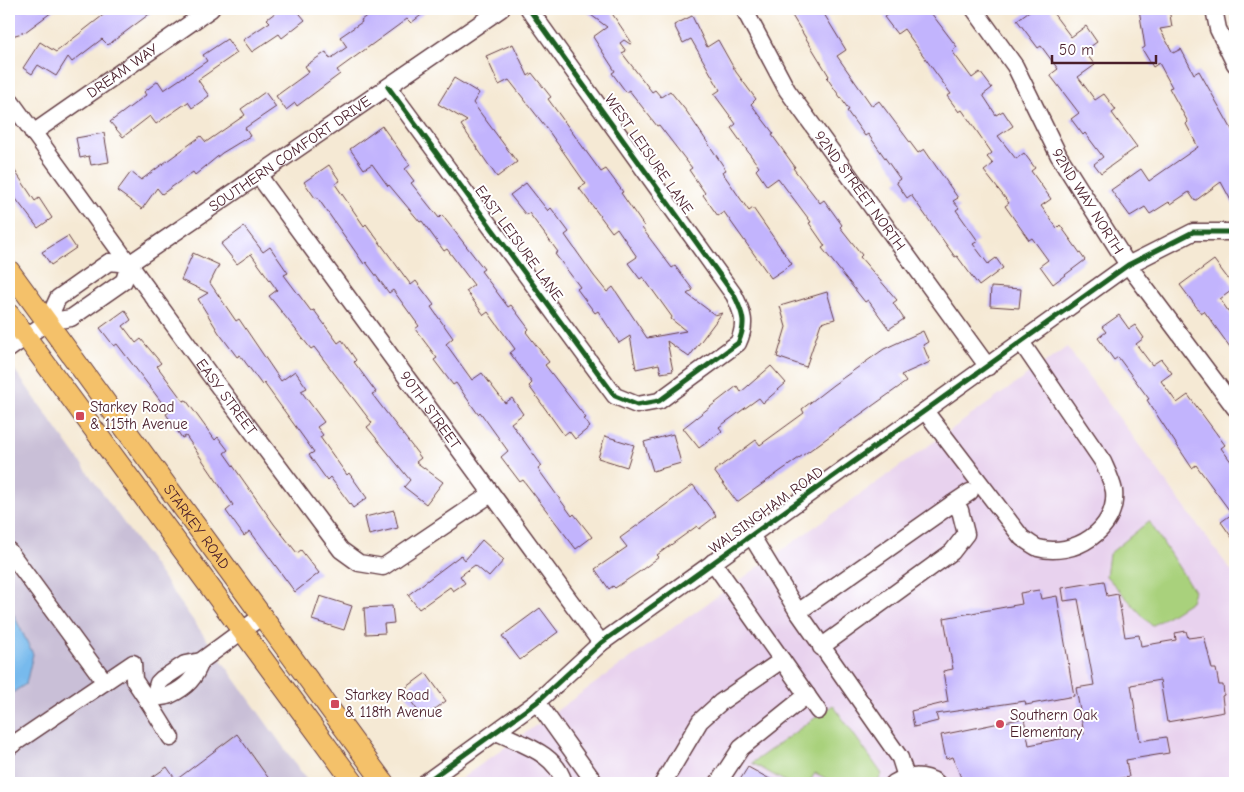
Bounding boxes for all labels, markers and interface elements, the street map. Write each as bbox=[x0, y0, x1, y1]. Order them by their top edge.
scale bar bbox=[1052, 32, 1155, 64]
street label: DREAM WAY bbox=[83, 40, 162, 102]
text: 50 m bbox=[1059, 41, 1094, 59]
street label: WEST LEISURE LANE bbox=[601, 91, 697, 217]
street label: SOUTHERN COMFORT DRIVE bbox=[205, 92, 374, 216]
street label: 92ND STREET NORTH bbox=[811, 127, 909, 254]
street label: 92ND WAY NORTH bbox=[1048, 146, 1128, 257]
street label: EAST LEISURE LANE bbox=[471, 182, 567, 304]
street label: EASY STREET bbox=[192, 355, 261, 439]
street label: 90TH STREET bbox=[396, 368, 465, 452]
place label: Starkey Road & 115th Avenue bbox=[90, 398, 188, 433]
marker: Starkey Road & 115th Avenue bbox=[74, 410, 86, 422]
street label: WALSINGHAM ROAD bbox=[705, 462, 827, 558]
street label: STARKEY ROAD bbox=[160, 481, 234, 573]
place label: Starkey Road & 118th Avenue bbox=[345, 686, 443, 721]
marker: Starkey Road & 118th Avenue bbox=[329, 698, 341, 710]
place label: Southern Oak Elementary bbox=[1010, 706, 1098, 741]
marker: Southern Oak Elementary bbox=[994, 718, 1006, 730]

